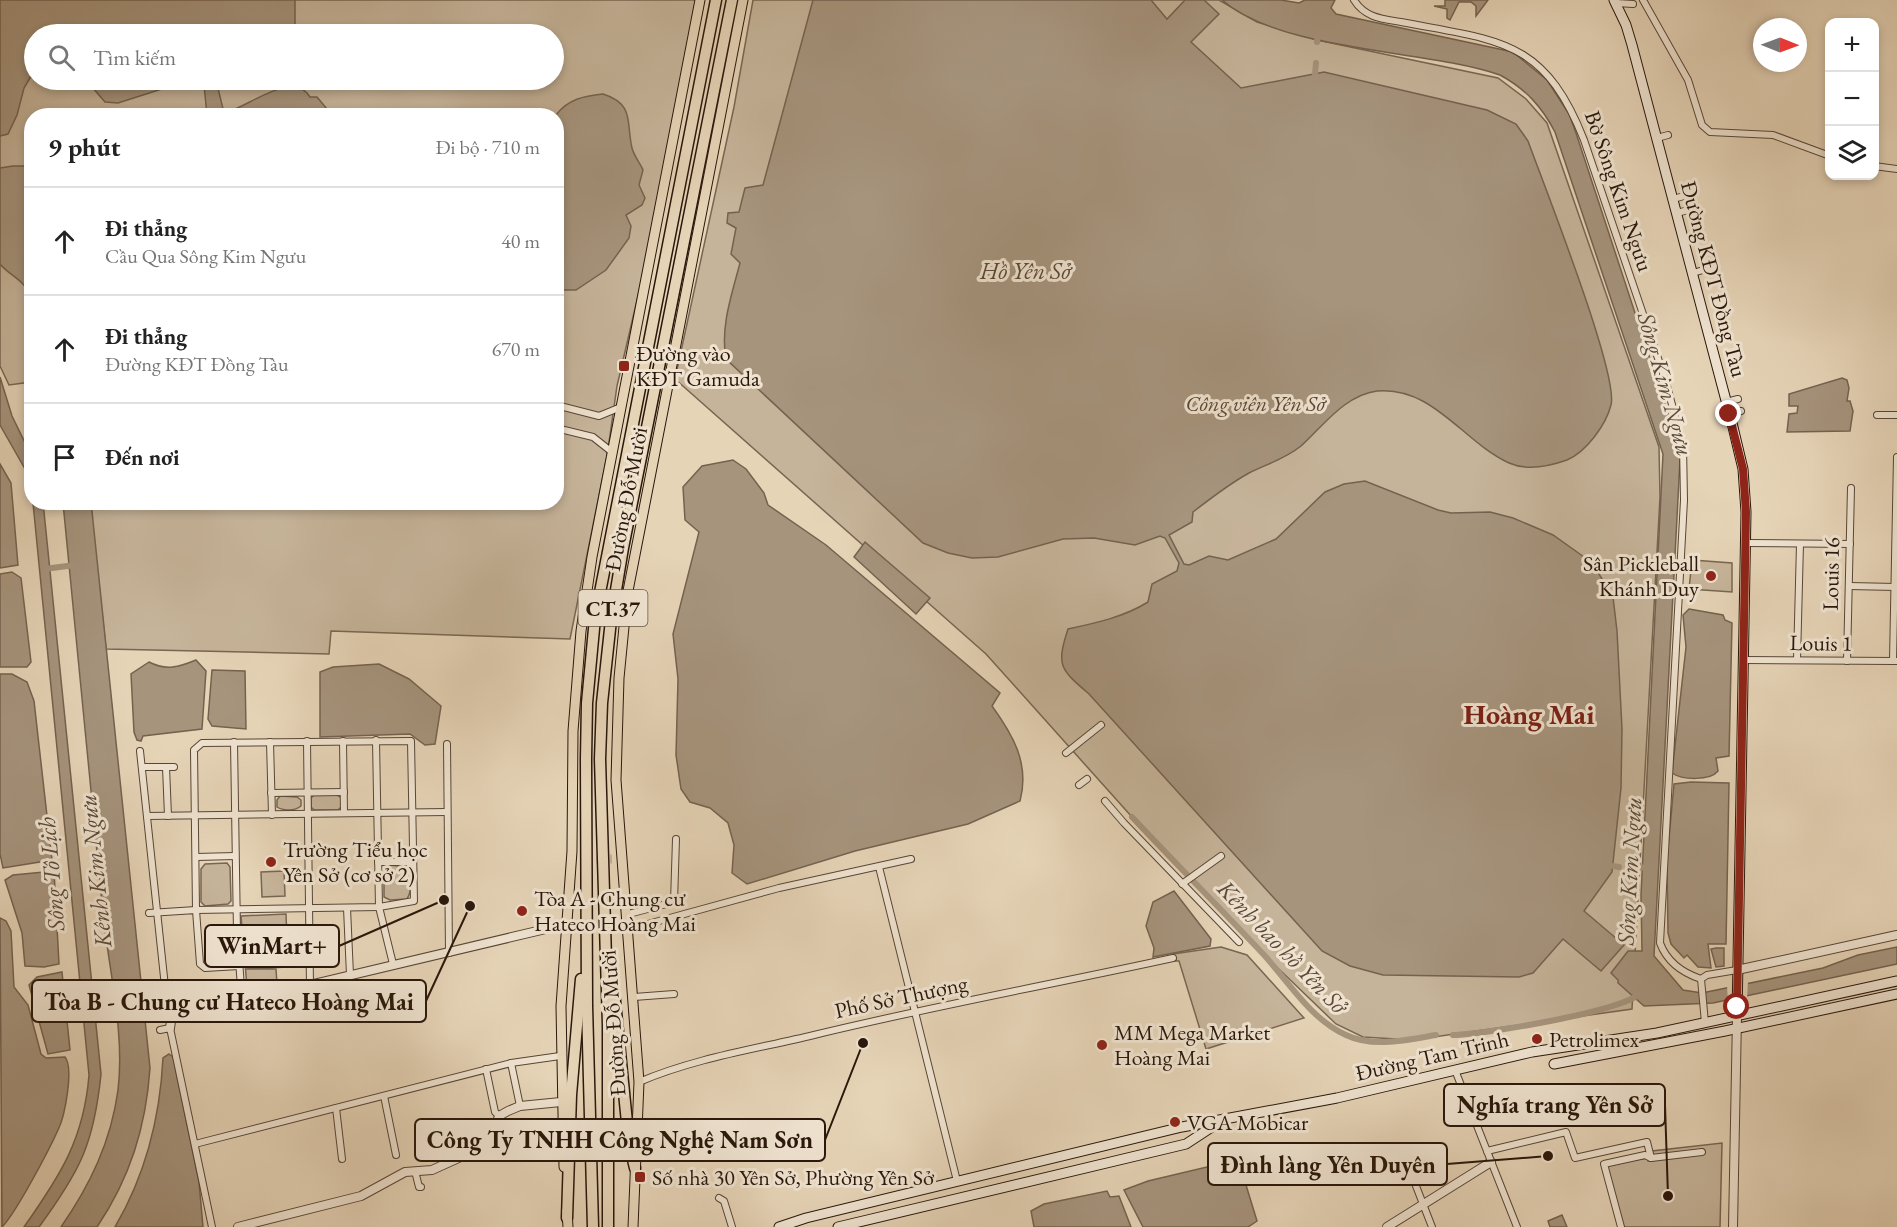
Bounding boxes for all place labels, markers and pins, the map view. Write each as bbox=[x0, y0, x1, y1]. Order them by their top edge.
place label: Đường vào KĐT Gamuda bbox=[636, 339, 760, 393]
marker: Đường vào KĐT Gamuda bbox=[617, 359, 631, 373]
place label: Sân Pickleball Khánh Duy bbox=[1583, 549, 1699, 603]
marker: Sân Pickleball Khánh Duy bbox=[1704, 569, 1718, 583]
place label: Trường Tiểu học Yên Sở (cơ sở 2) bbox=[283, 835, 428, 889]
marker: Trường Tiểu học Yên Sở (cơ sở 2) bbox=[264, 855, 278, 869]
place label: Tòa A - Chung cư Hateco Hoàng Mai bbox=[534, 884, 696, 938]
marker: Tòa A - Chung cư Hateco Hoàng Mai bbox=[515, 904, 529, 918]
callout: WinMart+ bbox=[205, 925, 339, 967]
callout: Tòa B - Chung cư Hateco Hoàng Mai bbox=[32, 980, 426, 1022]
place label: MM Mega Market Hoàng Mai bbox=[1114, 1018, 1270, 1072]
place label: Petrolimex bbox=[1549, 1025, 1639, 1054]
marker: Petrolimex bbox=[1530, 1032, 1544, 1046]
marker: MM Mega Market Hoàng Mai bbox=[1095, 1038, 1109, 1052]
callout: Nghĩa trang Yên Sở bbox=[1444, 1084, 1665, 1126]
place label: VGA Mobicar bbox=[1187, 1108, 1309, 1137]
marker: VGA Mobicar bbox=[1168, 1115, 1182, 1129]
callout: Công Ty TNHH Công Nghệ Nam Sơn bbox=[415, 1119, 825, 1161]
callout: Đình làng Yên Duyên bbox=[1208, 1143, 1447, 1185]
place label: Số nhà 30 Yên Sở, Phường Yên Sở bbox=[652, 1163, 935, 1192]
marker: Số nhà 30 Yên Sở, Phường Yên Sở bbox=[633, 1170, 647, 1184]

